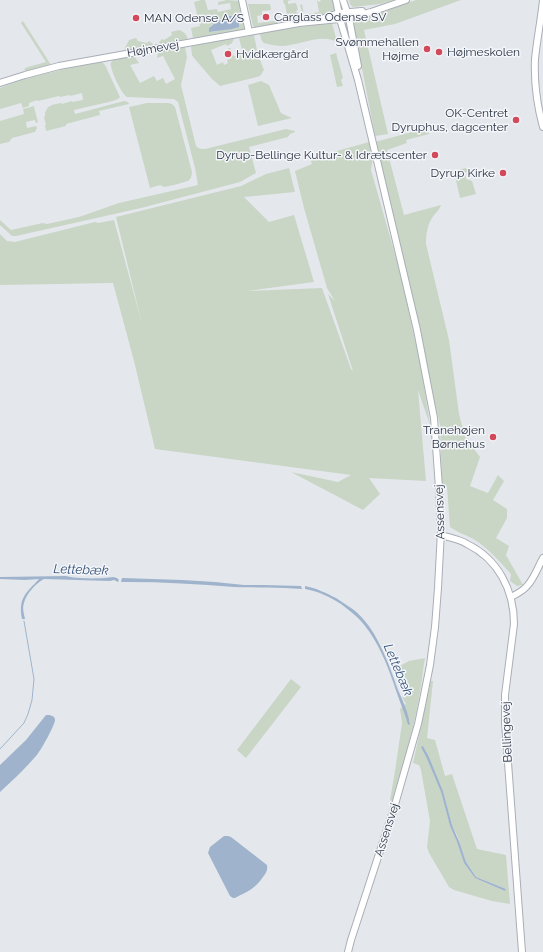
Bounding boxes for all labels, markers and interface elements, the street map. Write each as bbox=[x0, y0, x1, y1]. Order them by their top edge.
place label: Carglass Odense SV bbox=[274, 10, 386, 24]
place label: MAN Odense A/S bbox=[144, 11, 244, 25]
marker: Carglass Odense SV bbox=[261, 12, 271, 22]
marker: MAN Odense A/S bbox=[131, 13, 141, 23]
place label: Svømmehallen Højme bbox=[335, 35, 419, 63]
street label: Højmevej bbox=[126, 37, 180, 61]
marker: Svømmehallen Højme bbox=[422, 44, 432, 54]
place label: Højmeskolen bbox=[447, 45, 520, 59]
place label: Hvidkærgård bbox=[236, 47, 308, 61]
marker: Højmeskolen bbox=[434, 47, 444, 57]
marker: Hvidkærgård bbox=[223, 49, 233, 59]
place label: OK-Centret Dyruphus, dagcenter bbox=[391, 106, 508, 134]
marker: OK-Centret Dyruphus, dagcenter bbox=[511, 115, 521, 125]
place label: Dyrup-Bellinge Kultur- & Idrætscenter bbox=[216, 148, 427, 162]
marker: Dyrup-Bellinge Kultur- & Idrætscenter bbox=[430, 150, 440, 160]
place label: Dyrup Kirke bbox=[430, 166, 495, 180]
marker: Dyrup Kirke bbox=[498, 168, 508, 178]
place label: Tranehøjen Børnehus bbox=[423, 423, 485, 451]
marker: Tranehøjen Børnehus bbox=[488, 432, 498, 442]
street label: Assensvej bbox=[432, 484, 448, 540]
water label: Lettebæk bbox=[53, 561, 109, 579]
water label: Lettebæk bbox=[380, 642, 416, 698]
street label: Bellingevej bbox=[499, 701, 515, 763]
street label: Assensvej bbox=[372, 802, 402, 858]

